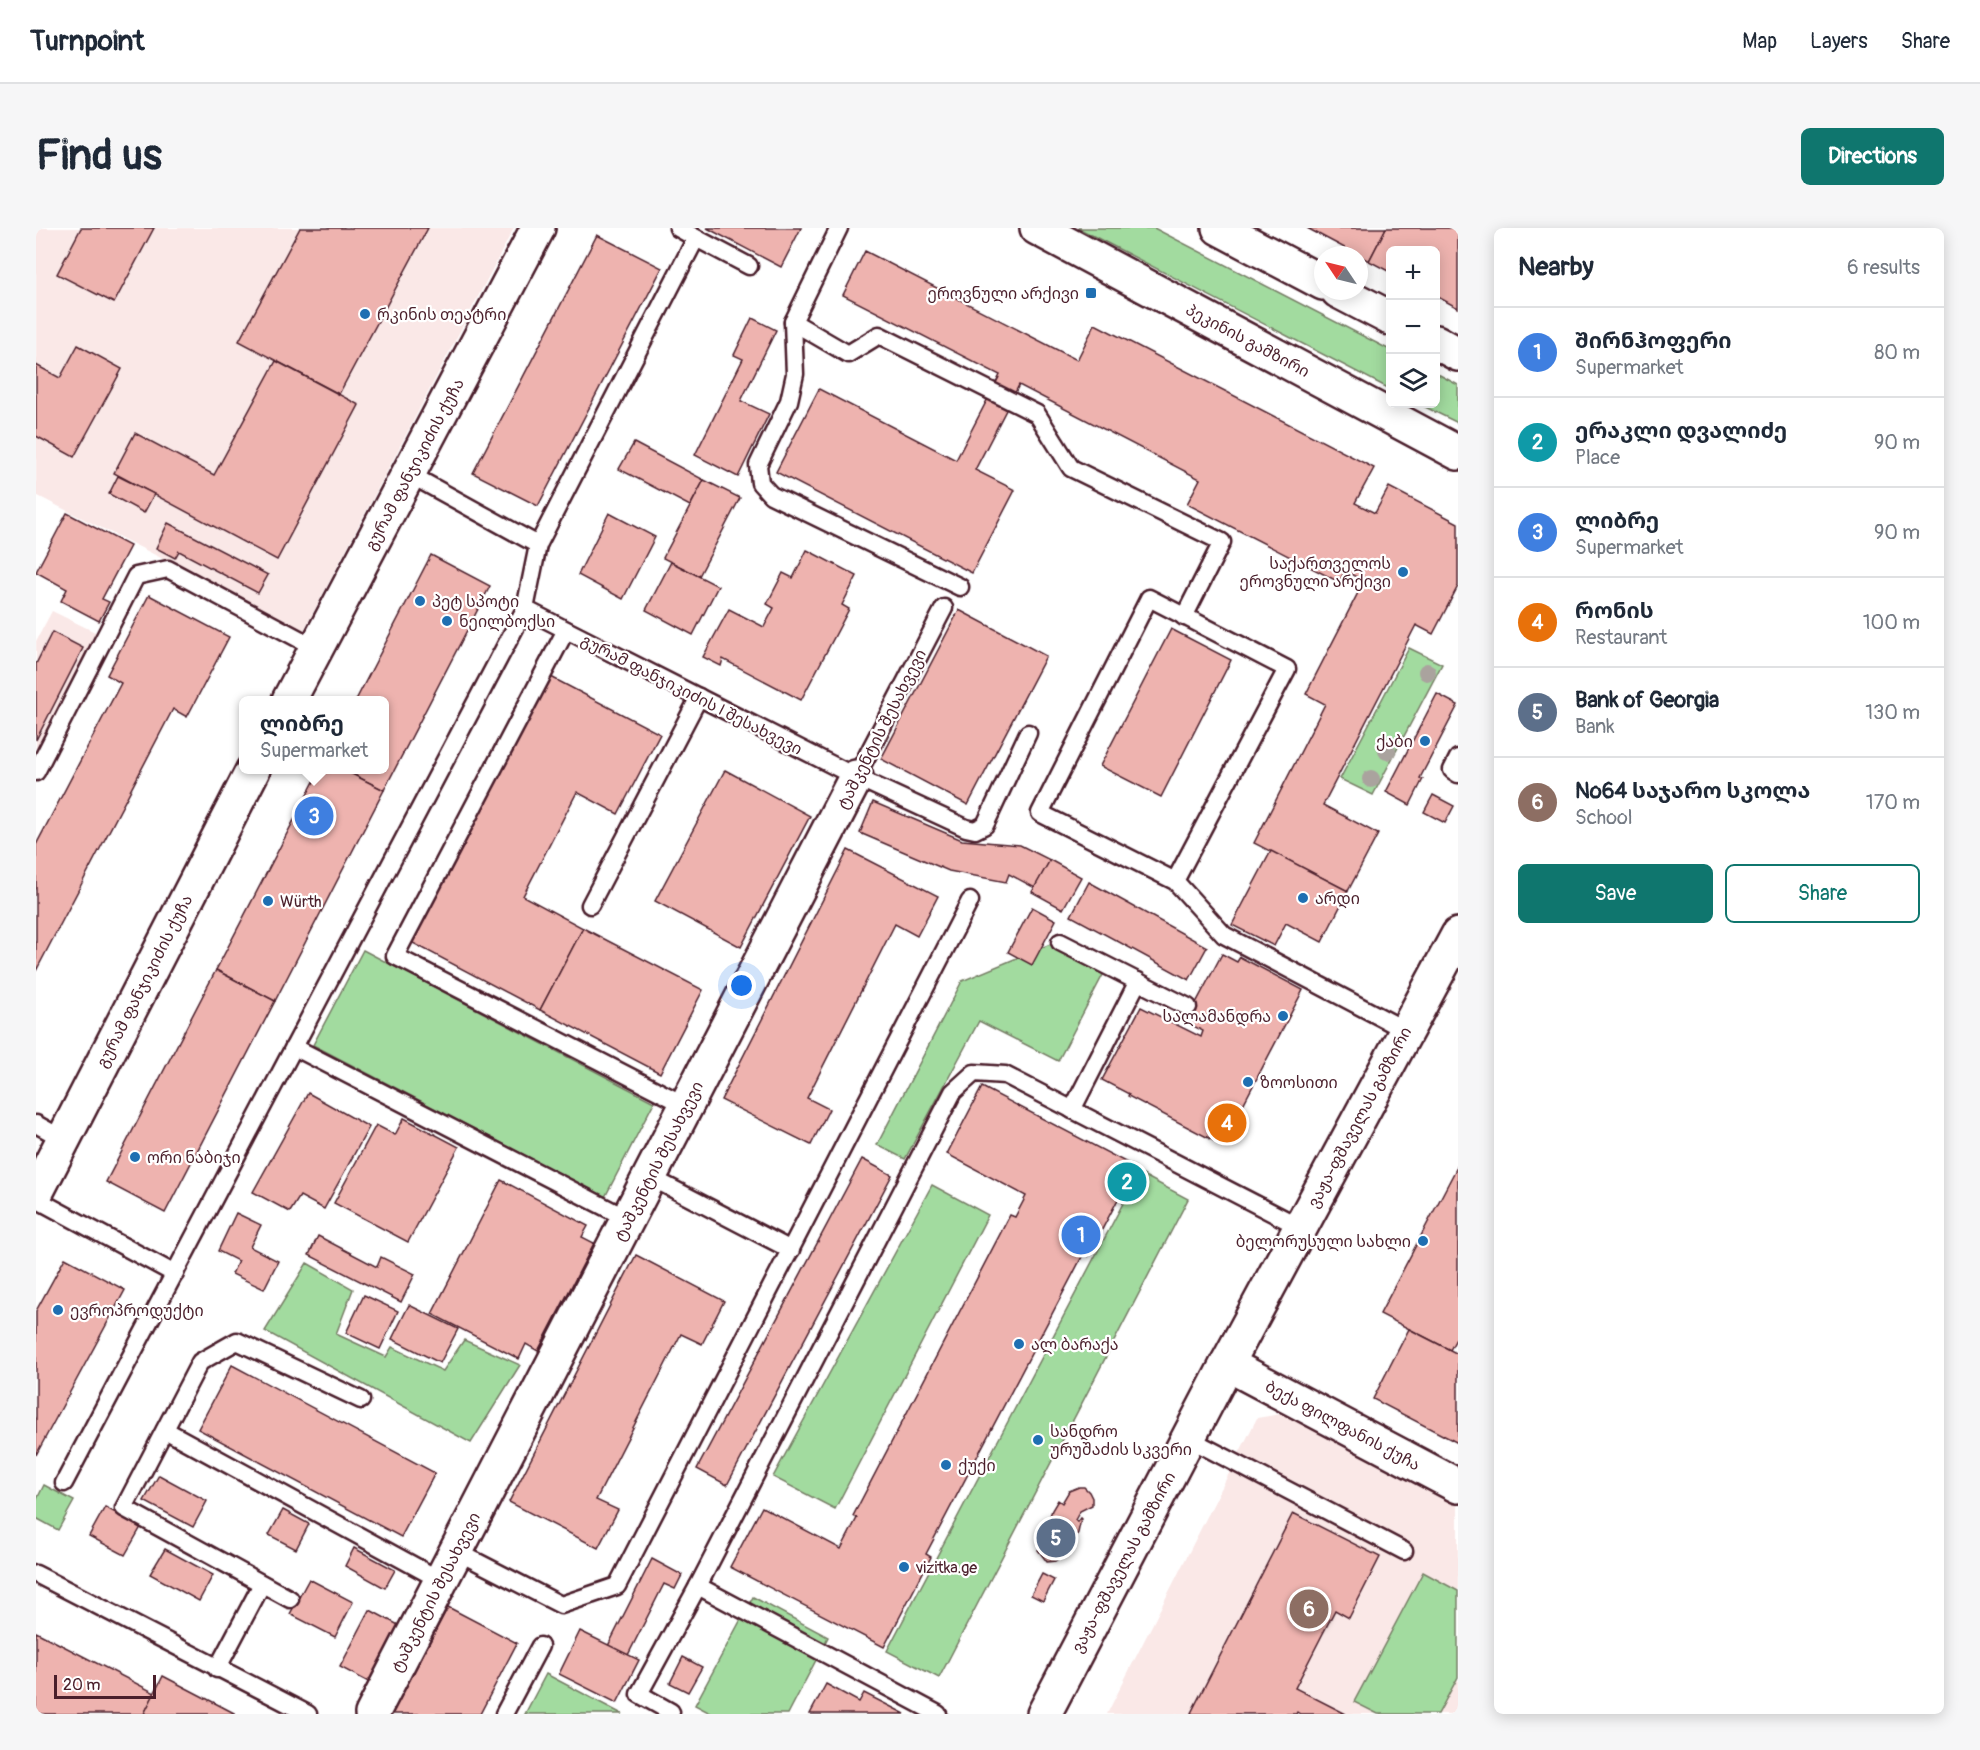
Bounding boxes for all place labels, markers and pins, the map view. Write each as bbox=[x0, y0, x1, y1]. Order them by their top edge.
place label: ეროვნული არქივი bbox=[928, 284, 1079, 304]
marker: ეროვნული არქივი bbox=[1084, 286, 1098, 300]
place label: რკინის თეატრი bbox=[377, 305, 506, 325]
marker: რკინის თეატრი bbox=[358, 307, 372, 321]
place label: საქართველოს ეროვნული არქივი bbox=[1240, 554, 1391, 592]
marker: საქართველოს ეროვნული არქივი bbox=[1396, 565, 1410, 579]
place label: პეტ სპოტი bbox=[432, 592, 519, 612]
marker: პეტ სპოტი bbox=[413, 594, 427, 608]
place label: ნეილბოქსი bbox=[459, 612, 555, 632]
marker: ნეილბოქსი bbox=[440, 614, 454, 628]
place label: ქაბი bbox=[1376, 732, 1413, 752]
marker: ქაბი bbox=[1418, 734, 1432, 748]
pin: 3 bbox=[294, 794, 334, 838]
place label: არდი bbox=[1315, 889, 1360, 909]
marker: არდი bbox=[1296, 891, 1310, 905]
place label: Würth bbox=[280, 892, 322, 912]
marker: Würth bbox=[261, 894, 275, 908]
place label: სალამანდრა bbox=[1162, 1007, 1271, 1027]
marker: სალამანდრა bbox=[1276, 1009, 1290, 1023]
place label: ზოოსითი bbox=[1260, 1073, 1338, 1093]
marker: ზოოსითი bbox=[1241, 1075, 1255, 1089]
pin: 4 bbox=[1208, 1100, 1246, 1146]
place label: ორი ნაბიჯი bbox=[147, 1148, 241, 1168]
marker: ორი ნაბიჯი bbox=[128, 1150, 142, 1164]
pin: 2 bbox=[1108, 1160, 1146, 1204]
pin: 1 bbox=[1062, 1212, 1100, 1258]
place label: ბელორუსული სახლი bbox=[1236, 1232, 1411, 1252]
marker: ბელორუსული სახლი bbox=[1416, 1234, 1430, 1248]
place label: ევროპროდუქტი bbox=[70, 1301, 204, 1321]
marker: ევროპროდუქტი bbox=[51, 1303, 65, 1317]
place label: ალ ბარაქა bbox=[1031, 1335, 1119, 1355]
marker: ალ ბარაქა bbox=[1012, 1337, 1026, 1351]
place label: სანდრო ურუშაძის სკვერი bbox=[1050, 1422, 1192, 1460]
marker: სანდრო ურუშაძის სკვერი bbox=[1031, 1433, 1045, 1447]
place label: ქუქი bbox=[958, 1456, 996, 1476]
marker: ქუქი bbox=[939, 1458, 953, 1472]
pin: 5 bbox=[1036, 1516, 1076, 1560]
place label: vizitka.ge bbox=[915, 1558, 977, 1578]
marker: vizitka.ge bbox=[897, 1560, 911, 1574]
pin: 6 bbox=[1290, 1586, 1328, 1632]

